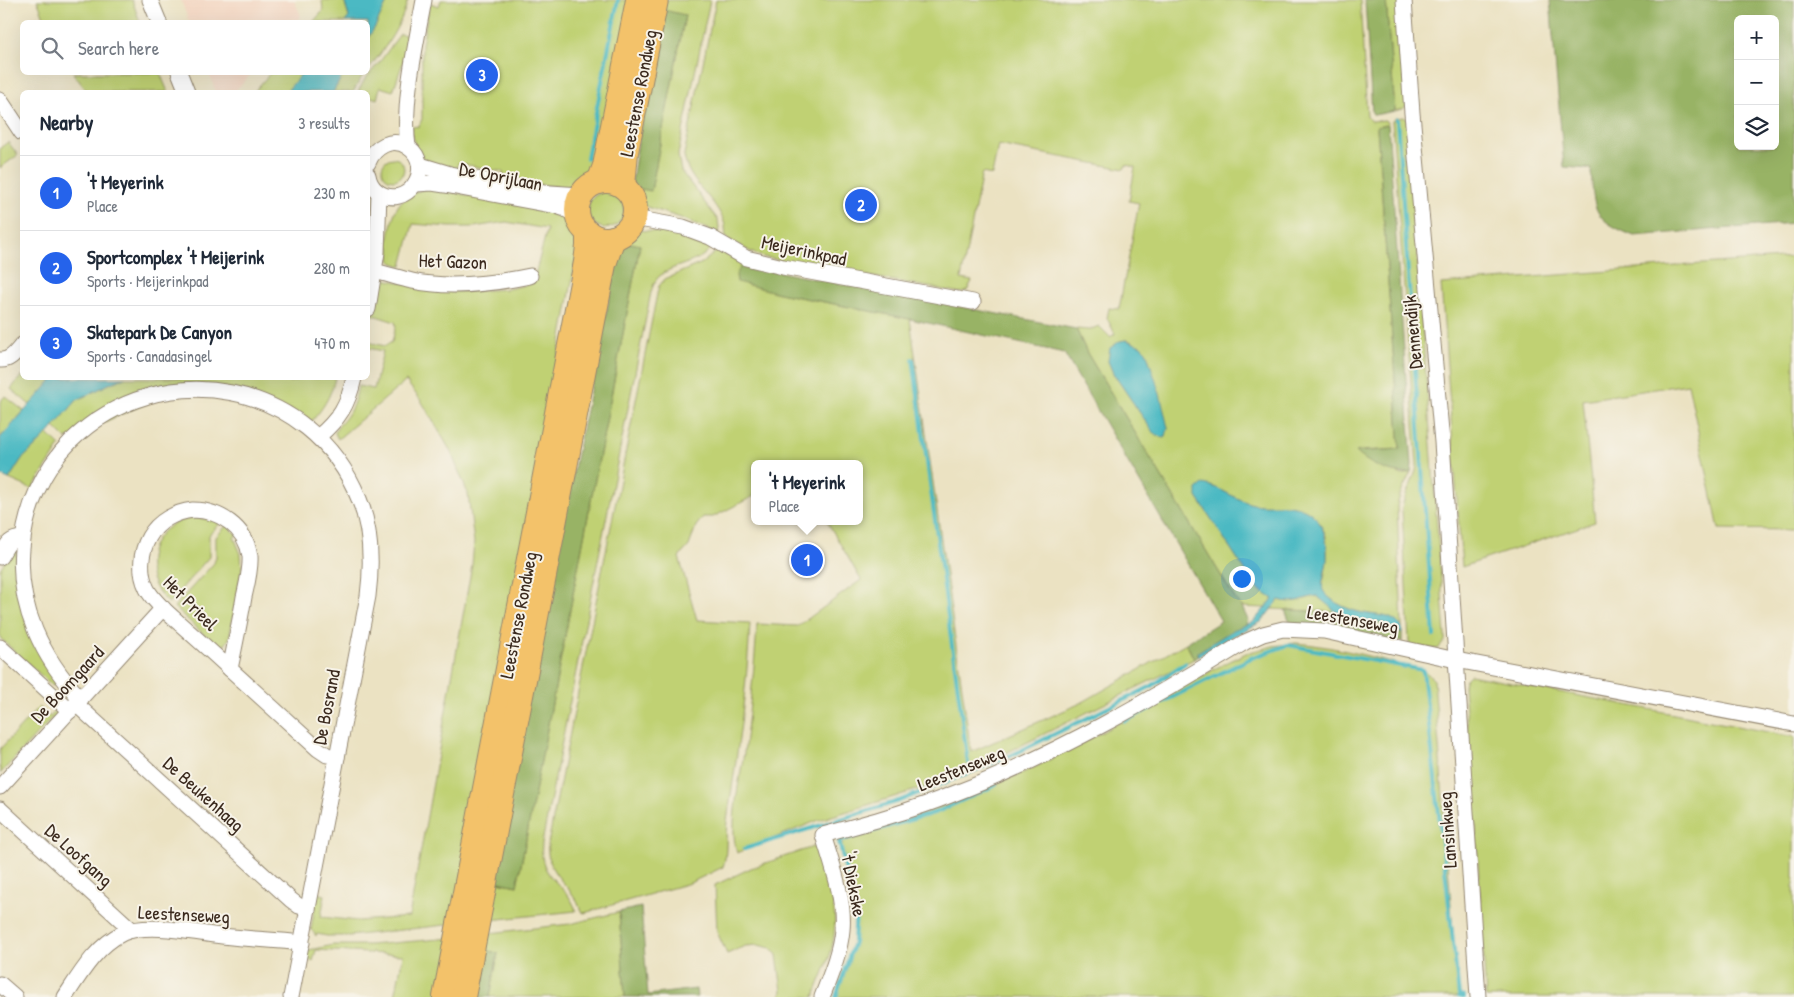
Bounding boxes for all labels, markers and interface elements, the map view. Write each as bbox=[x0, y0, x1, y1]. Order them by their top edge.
map controls bbox=[1734, 15, 1779, 150]
button: + bbox=[1734, 15, 1779, 60]
search box bbox=[20, 20, 370, 75]
street label: Leestense Rondweg bbox=[613, 27, 663, 159]
icon: search bbox=[38, 34, 66, 62]
text: Search here bbox=[78, 35, 159, 61]
pin: 3 bbox=[466, 56, 498, 94]
button: − bbox=[1734, 60, 1779, 105]
button: layers bbox=[1734, 105, 1779, 150]
text: Nearby bbox=[40, 108, 93, 137]
text: 3 results bbox=[298, 112, 350, 134]
street label: De Oprijlaan bbox=[457, 155, 545, 197]
text: 't Meyerink bbox=[87, 169, 164, 195]
text: 1 bbox=[53, 182, 59, 204]
text: 230 m bbox=[314, 182, 350, 204]
pin: 2 bbox=[845, 186, 877, 224]
text: Place bbox=[87, 195, 118, 217]
street label: Meijerinkpad bbox=[759, 228, 849, 272]
text: Sportcomplex 't Meijerink bbox=[87, 244, 264, 270]
street label: Het Gazon bbox=[418, 247, 488, 275]
text: 2 bbox=[52, 257, 60, 279]
text: 280 m bbox=[314, 257, 350, 279]
text: Sports · Meijerinkpad bbox=[87, 270, 209, 292]
street label: Dennendijk bbox=[1396, 294, 1428, 370]
text: Skatepark De Canyon bbox=[87, 319, 232, 345]
text: 3 bbox=[52, 332, 60, 354]
text: 470 m bbox=[314, 332, 350, 354]
text: Sports · Canadasingel bbox=[87, 345, 212, 367]
popup bbox=[751, 460, 863, 525]
text: 't Meyerink bbox=[769, 469, 845, 495]
text: Place bbox=[769, 495, 800, 517]
pin: 1 bbox=[791, 541, 823, 579]
street label: Leestense Rondweg bbox=[493, 549, 543, 681]
your location bbox=[1229, 566, 1255, 592]
street label: Het Prieel bbox=[158, 570, 225, 637]
street label: Leestenseweg bbox=[1305, 598, 1401, 640]
street label: De Boomgaard bbox=[24, 639, 110, 728]
street label: De Bosrand bbox=[306, 666, 346, 747]
street label: Leestenseweg bbox=[914, 739, 1008, 797]
street label: De Beukenhaag bbox=[158, 751, 250, 837]
street label: Lansinkweg bbox=[1431, 791, 1463, 869]
street label: De Loofgang bbox=[39, 818, 119, 892]
street label: 't Diekske bbox=[835, 849, 873, 919]
street label: Leestenseweg bbox=[137, 899, 231, 929]

